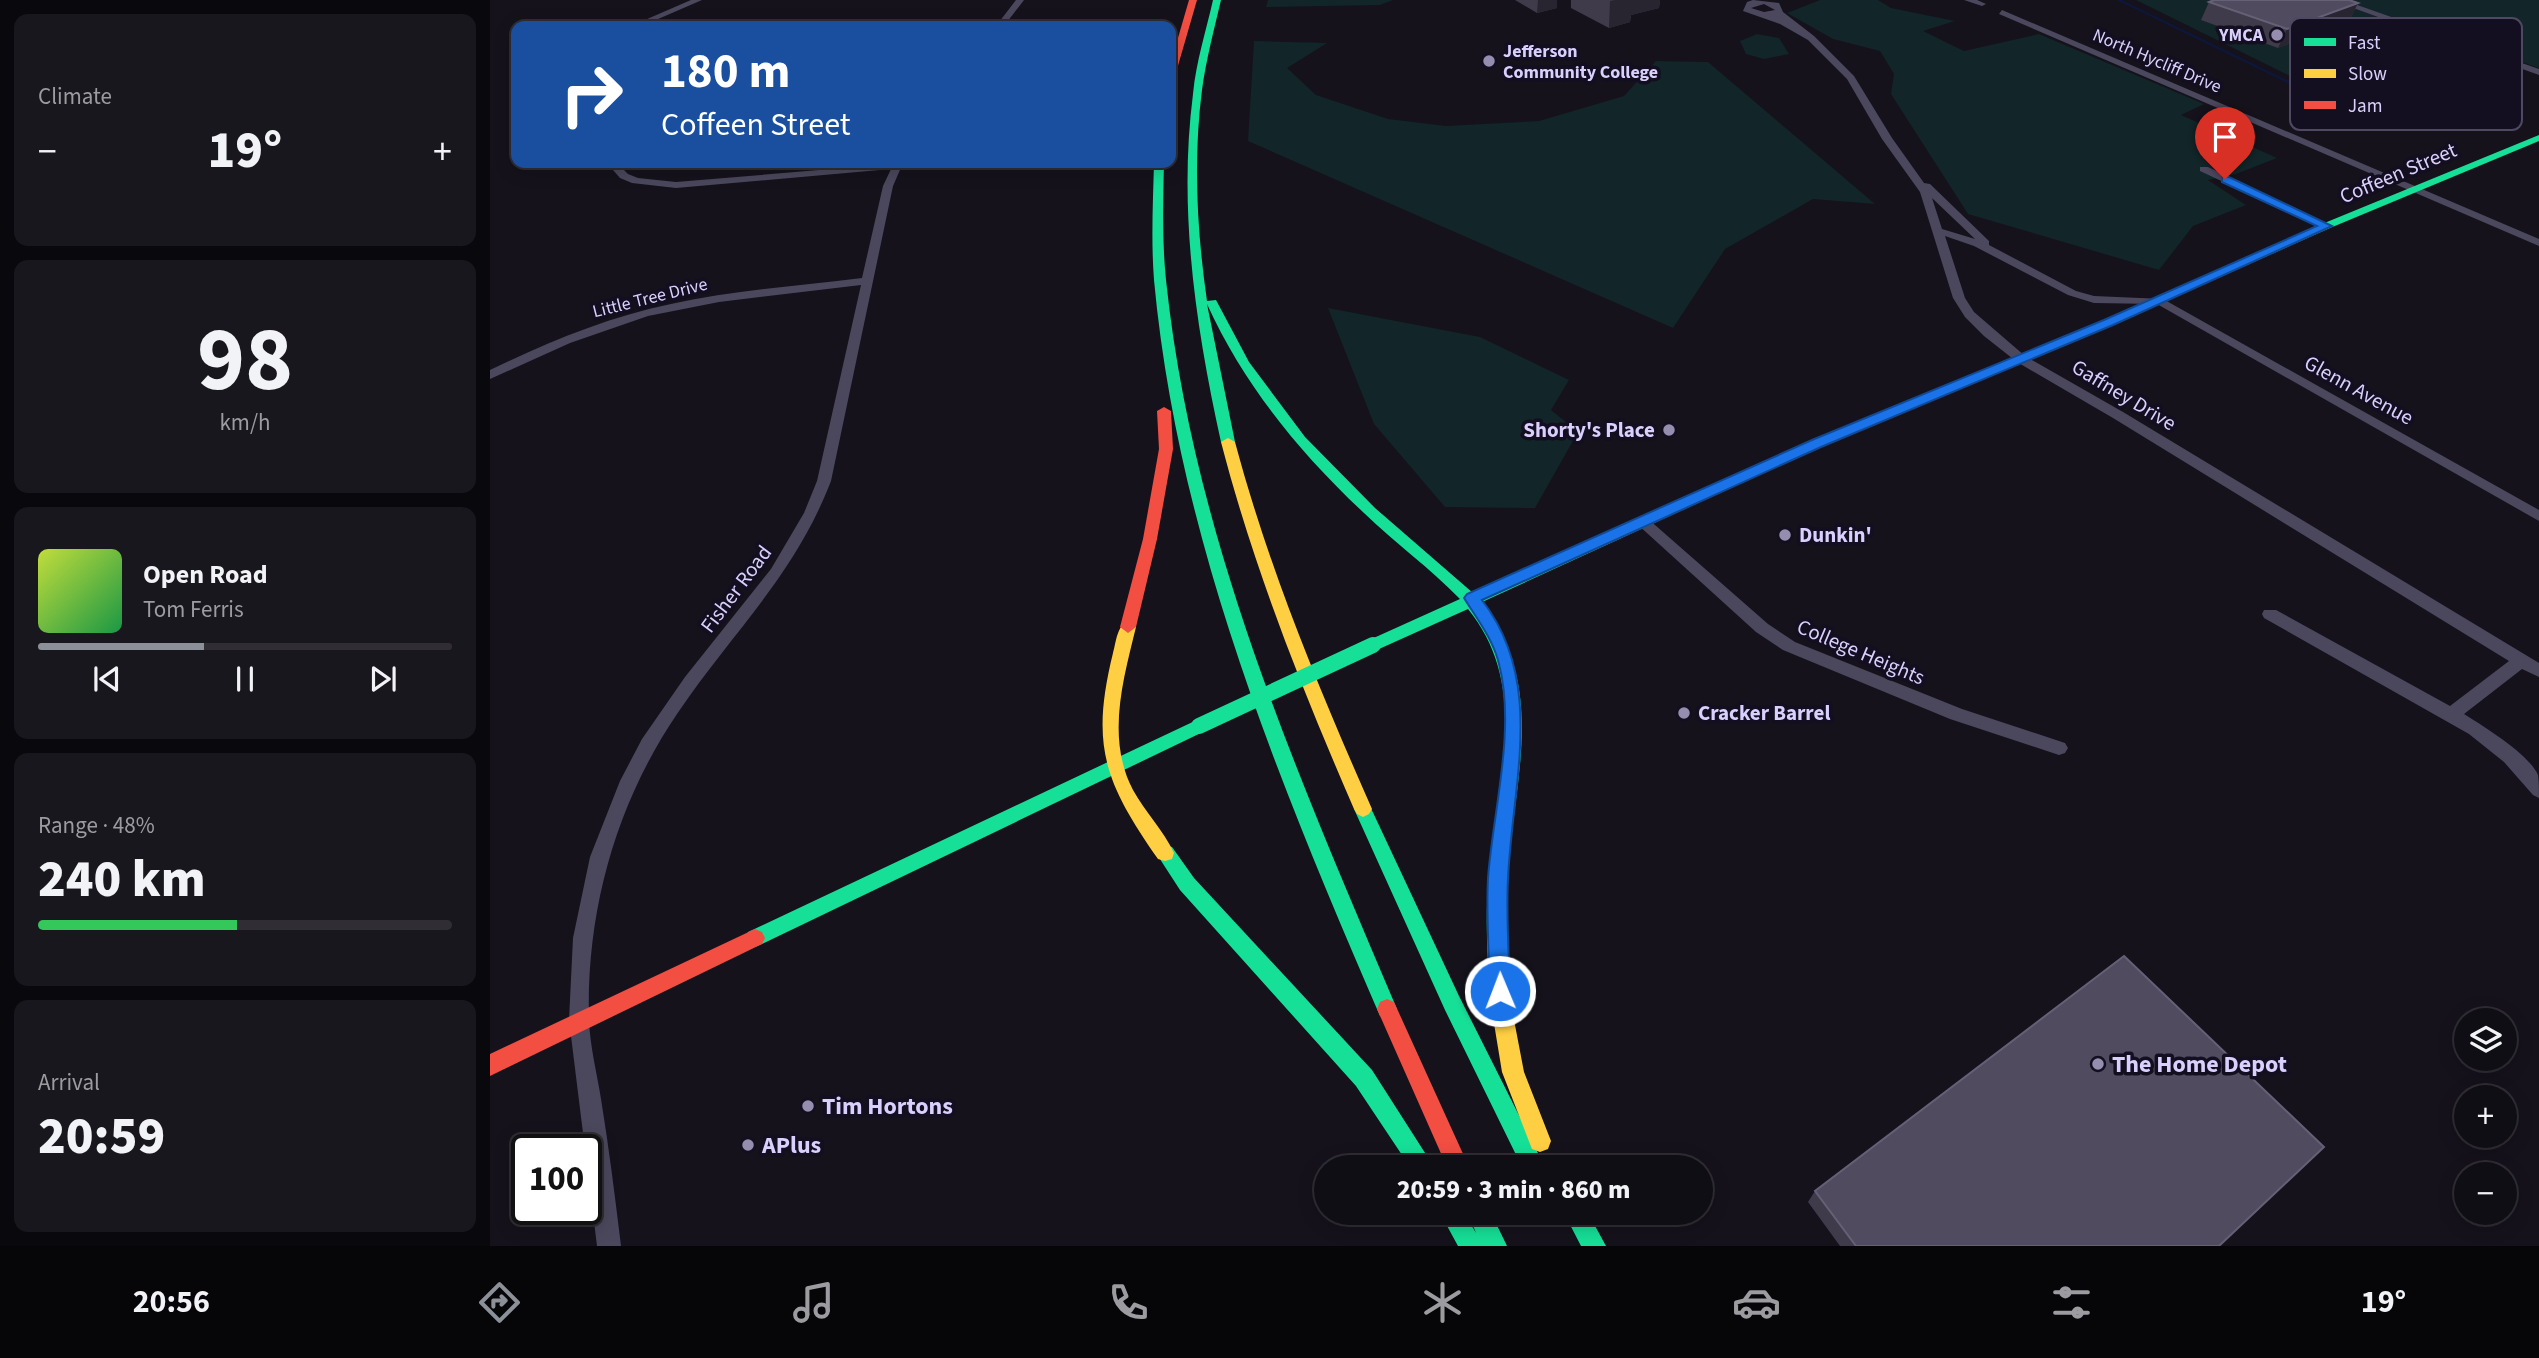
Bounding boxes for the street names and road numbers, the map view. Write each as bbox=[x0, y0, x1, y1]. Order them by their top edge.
street label: North Hycliff Drive bbox=[2089, 23, 2225, 99]
street label: Coffeen Street bbox=[2335, 135, 2461, 211]
street label: Little Tree Drive bbox=[590, 272, 710, 324]
street label: Glenn Avenue bbox=[2299, 348, 2419, 432]
street label: Gaffney Drive bbox=[2066, 352, 2182, 438]
street label: Fisher Road bbox=[693, 539, 779, 639]
street label: College Heights bbox=[1792, 612, 1930, 692]

